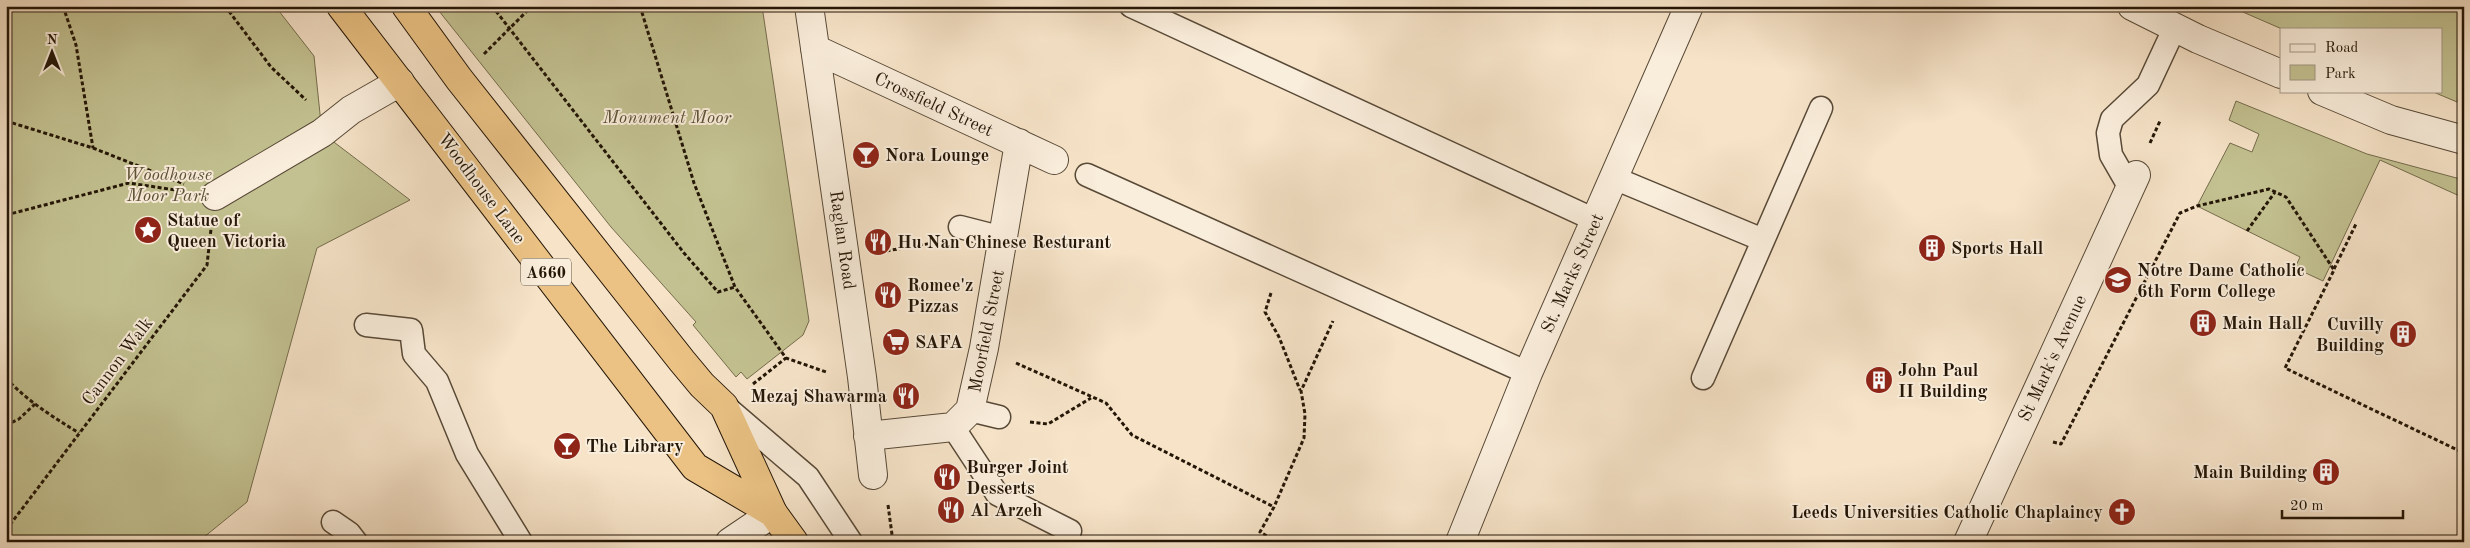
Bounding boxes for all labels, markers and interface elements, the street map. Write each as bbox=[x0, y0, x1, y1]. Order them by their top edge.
north arrow bbox=[28, 28, 78, 78]
legend bbox=[2280, 28, 2442, 92]
text: N bbox=[47, 33, 58, 47]
text: Road bbox=[2325, 41, 2359, 56]
text: Park bbox=[2325, 67, 2356, 82]
street label: Crossfield Street bbox=[871, 70, 996, 140]
park label: Monument Moor bbox=[602, 109, 732, 127]
street label: Woodhouse Lane bbox=[434, 130, 528, 247]
bar icon: Nora Lounge bbox=[851, 140, 881, 170]
place label: Nora Lounge bbox=[885, 147, 989, 165]
park label: Woodhouse Moor Park bbox=[124, 166, 212, 205]
street label: Raglan Road bbox=[826, 189, 858, 291]
street label: St. Marks Street bbox=[1538, 211, 1607, 336]
place label: Statue of Queen Victoria bbox=[167, 212, 286, 251]
place icon: Statue of Queen Victoria bbox=[133, 215, 163, 245]
restaurant icon: Hu Nan Chinese Resturant bbox=[863, 227, 893, 257]
building icon: Sports Hall bbox=[1917, 233, 1947, 263]
place label: Hu Nan Chinese Resturant bbox=[897, 234, 1112, 252]
place label: Sports Hall bbox=[1951, 240, 2044, 258]
road number: A660 bbox=[521, 258, 571, 286]
place label: Notre Dame Catholic 6th Form College bbox=[2137, 262, 2305, 301]
school or university icon: Notre Dame Catholic 6th Form College bbox=[2103, 265, 2133, 295]
street label: Moorfield Street bbox=[966, 268, 1008, 394]
place label: Romee'z Pizzas bbox=[907, 277, 973, 316]
restaurant icon: Romee'z Pizzas bbox=[873, 280, 903, 310]
street label: St Mark's Avenue bbox=[2016, 292, 2090, 425]
building icon: Main Hall bbox=[2188, 308, 2218, 338]
street label: Cannon Walk bbox=[79, 314, 157, 409]
place label: Main Hall bbox=[2222, 315, 2303, 333]
place label: Cuvilly Building bbox=[2315, 316, 2384, 355]
building icon: Cuvilly Building bbox=[2388, 319, 2418, 349]
supermarket icon: SAFA bbox=[881, 327, 911, 357]
place label: SAFA bbox=[915, 334, 963, 352]
place label: John Paul II Building bbox=[1898, 362, 1987, 401]
building icon: John Paul II Building bbox=[1864, 365, 1894, 395]
restaurant icon: Mezaj Shawarma bbox=[891, 381, 921, 411]
place label: Mezaj Shawarma bbox=[751, 388, 887, 406]
bar icon: The Library bbox=[552, 431, 582, 461]
place label: The Library bbox=[586, 438, 684, 456]
building icon: Main Building bbox=[2311, 457, 2341, 487]
place label: Burger Joint Desserts bbox=[966, 459, 1069, 498]
restaurant icon: Burger Joint Desserts bbox=[932, 462, 962, 492]
place label: Main Building bbox=[2193, 464, 2307, 482]
scale bar bbox=[2282, 488, 2404, 520]
restaurant icon: Al Arzeh bbox=[936, 495, 966, 525]
church icon: Leeds Universities Catholic Chaplaincy bbox=[2107, 497, 2137, 527]
text: 20 m bbox=[2290, 499, 2324, 514]
place label: Al Arzeh bbox=[970, 502, 1042, 520]
place label: Leeds Universities Catholic Chaplaincy bbox=[1791, 504, 2103, 522]

